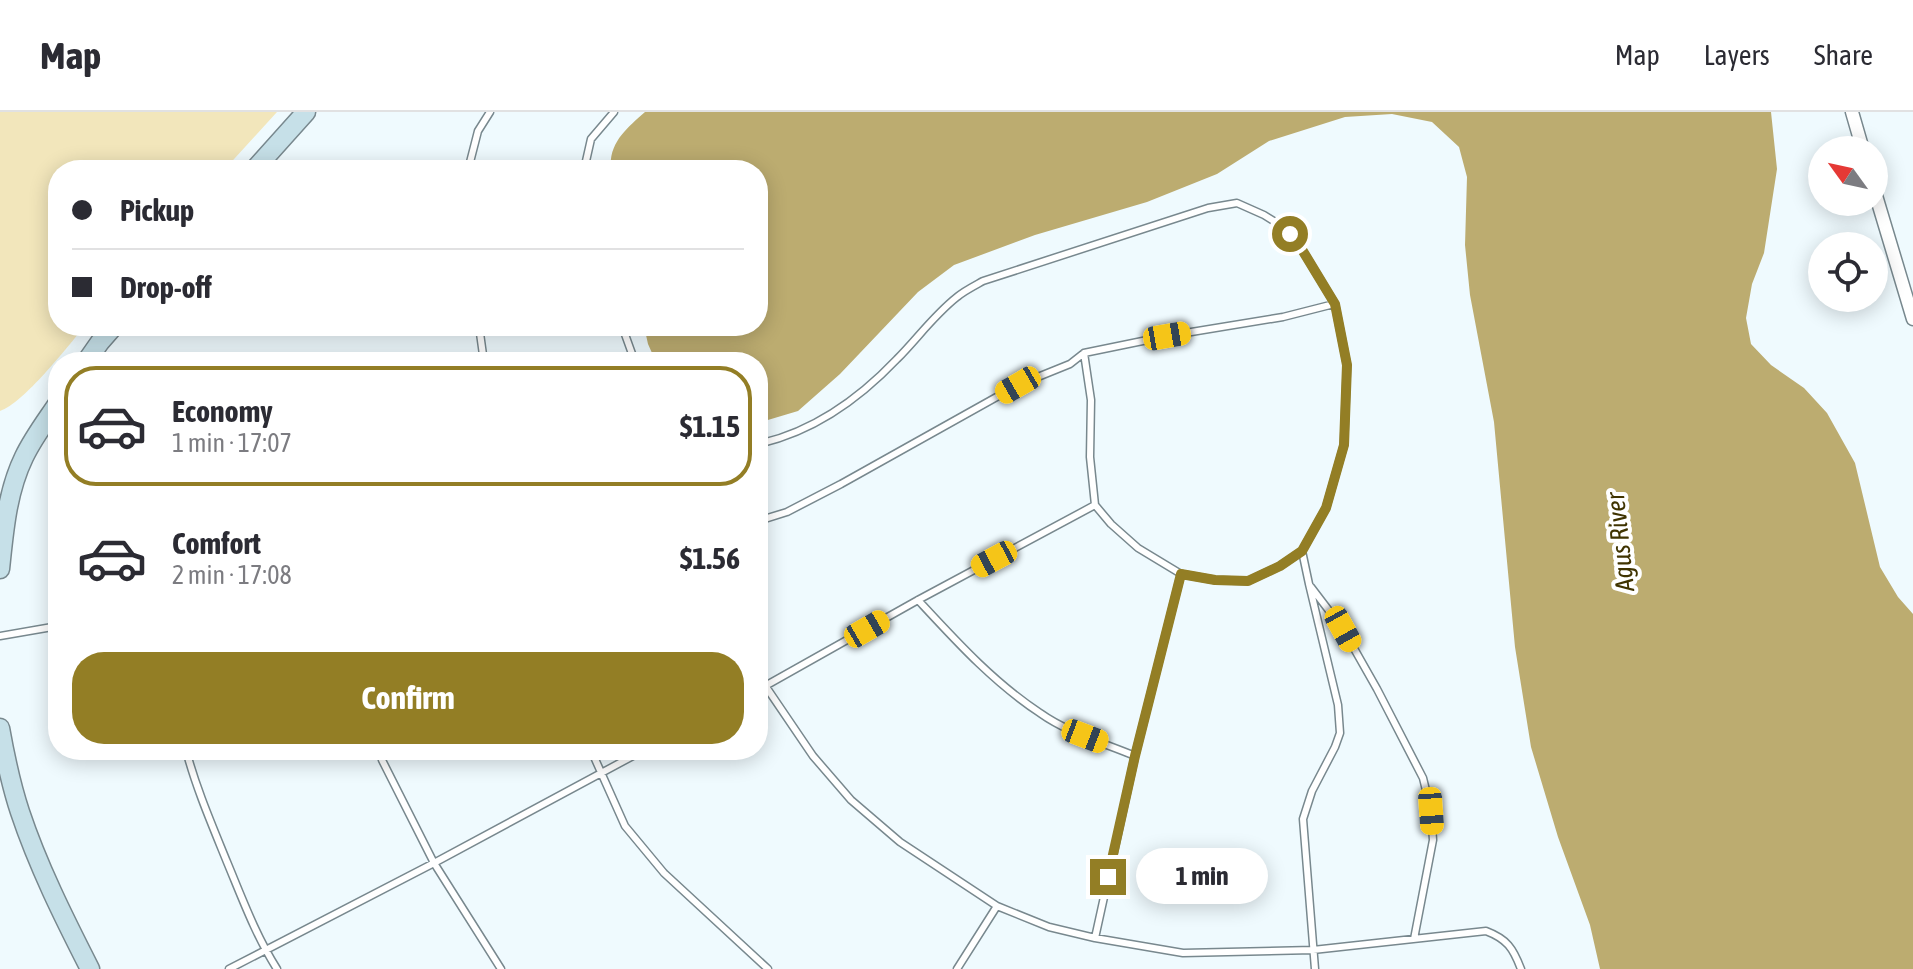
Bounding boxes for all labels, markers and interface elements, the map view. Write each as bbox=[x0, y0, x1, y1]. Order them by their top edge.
text: Map bbox=[40, 34, 101, 77]
text: Map bbox=[1615, 39, 1660, 71]
text: Layers bbox=[1704, 39, 1770, 71]
text: Share bbox=[1814, 39, 1873, 71]
north arrow bbox=[1808, 136, 1888, 216]
map controls bbox=[1808, 136, 1888, 312]
text: Pickup bbox=[120, 193, 194, 227]
route start bbox=[1272, 216, 1308, 252]
button: locate bbox=[1808, 232, 1888, 312]
text: Drop-off bbox=[120, 270, 212, 304]
car bbox=[1141, 320, 1193, 352]
car bbox=[991, 363, 1045, 407]
icon: car bbox=[76, 390, 148, 462]
text: Economy bbox=[172, 394, 273, 428]
text: $1.15 bbox=[680, 409, 740, 443]
text: 1 min · 17:07 bbox=[172, 428, 292, 458]
water label: Agus River bbox=[1600, 490, 1640, 594]
icon: car bbox=[76, 522, 148, 594]
text: Comfort bbox=[172, 526, 261, 560]
car bbox=[967, 537, 1021, 581]
text: $1.56 bbox=[680, 541, 740, 575]
text: 2 min · 17:08 bbox=[172, 560, 292, 590]
car bbox=[1321, 602, 1365, 656]
car bbox=[840, 607, 894, 651]
button: Confirm bbox=[72, 652, 744, 744]
car bbox=[1058, 716, 1112, 756]
car bbox=[1417, 786, 1445, 836]
callout: 1 min bbox=[1136, 849, 1268, 905]
route end bbox=[1090, 859, 1126, 895]
text: 1 min bbox=[1175, 861, 1229, 891]

